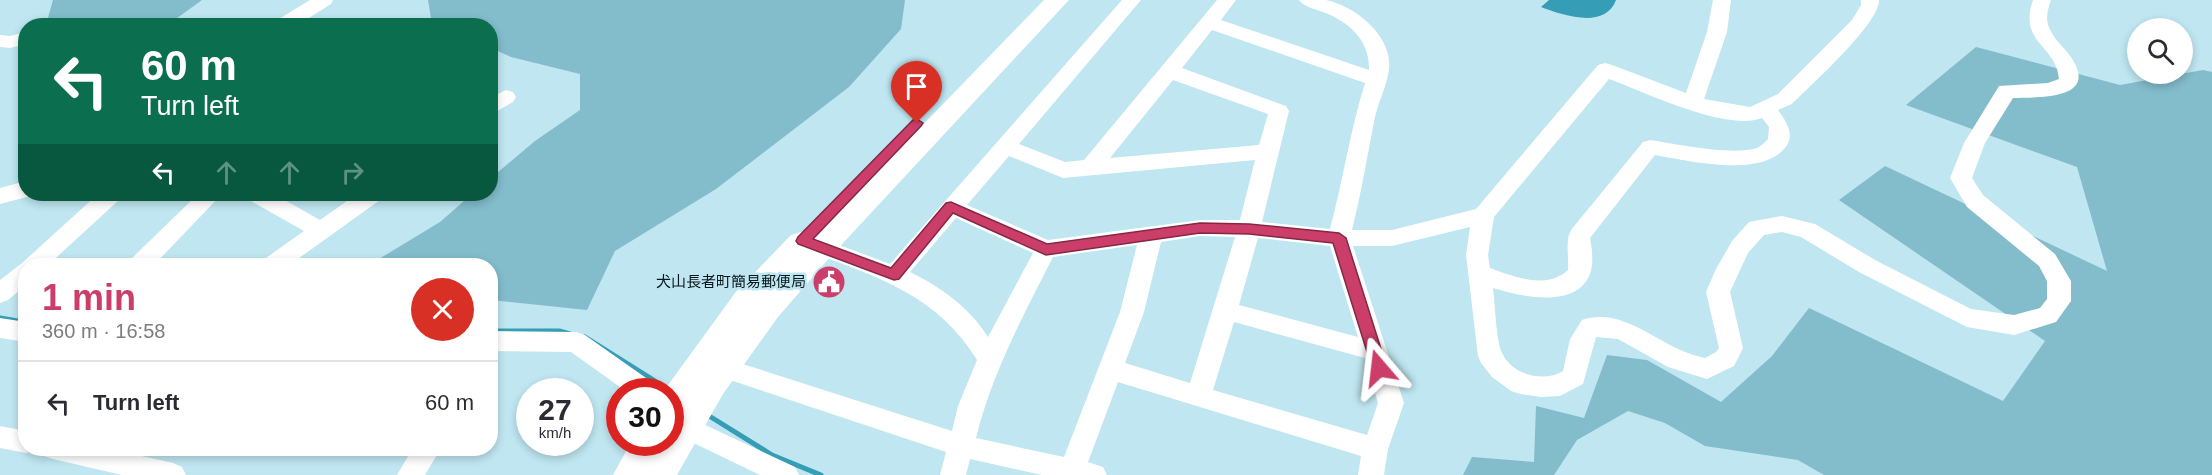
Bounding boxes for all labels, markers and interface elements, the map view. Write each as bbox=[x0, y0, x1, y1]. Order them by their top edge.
map controls bbox=[2127, 18, 2193, 84]
button: search bbox=[2127, 18, 2193, 84]
icon: left bbox=[42, 42, 120, 120]
text: 60 m bbox=[141, 42, 237, 89]
pin bbox=[891, 61, 942, 123]
icon: arrive bbox=[900, 70, 933, 103]
text: Turn left bbox=[141, 91, 239, 121]
icon: left bbox=[147, 156, 180, 189]
icon: ahead bbox=[210, 156, 243, 189]
icon: ahead bbox=[273, 156, 306, 189]
icon: right bbox=[336, 156, 369, 189]
public building icon: 犬山長者町簡易郵便局 bbox=[811, 264, 847, 300]
place label: 犬山長者町簡易郵便局 bbox=[656, 273, 806, 290]
text: 1 min bbox=[42, 277, 136, 318]
button: close bbox=[411, 278, 474, 341]
text: 360 m · 16:58 bbox=[42, 320, 165, 342]
position arrow bbox=[1347, 336, 1411, 400]
speed limit sign: 30 bbox=[606, 378, 684, 456]
icon: left bbox=[42, 387, 75, 420]
text: Turn left bbox=[93, 390, 179, 415]
text: 60 m bbox=[425, 390, 474, 415]
text: 27 bbox=[538, 393, 572, 426]
text: km/h bbox=[539, 424, 571, 441]

